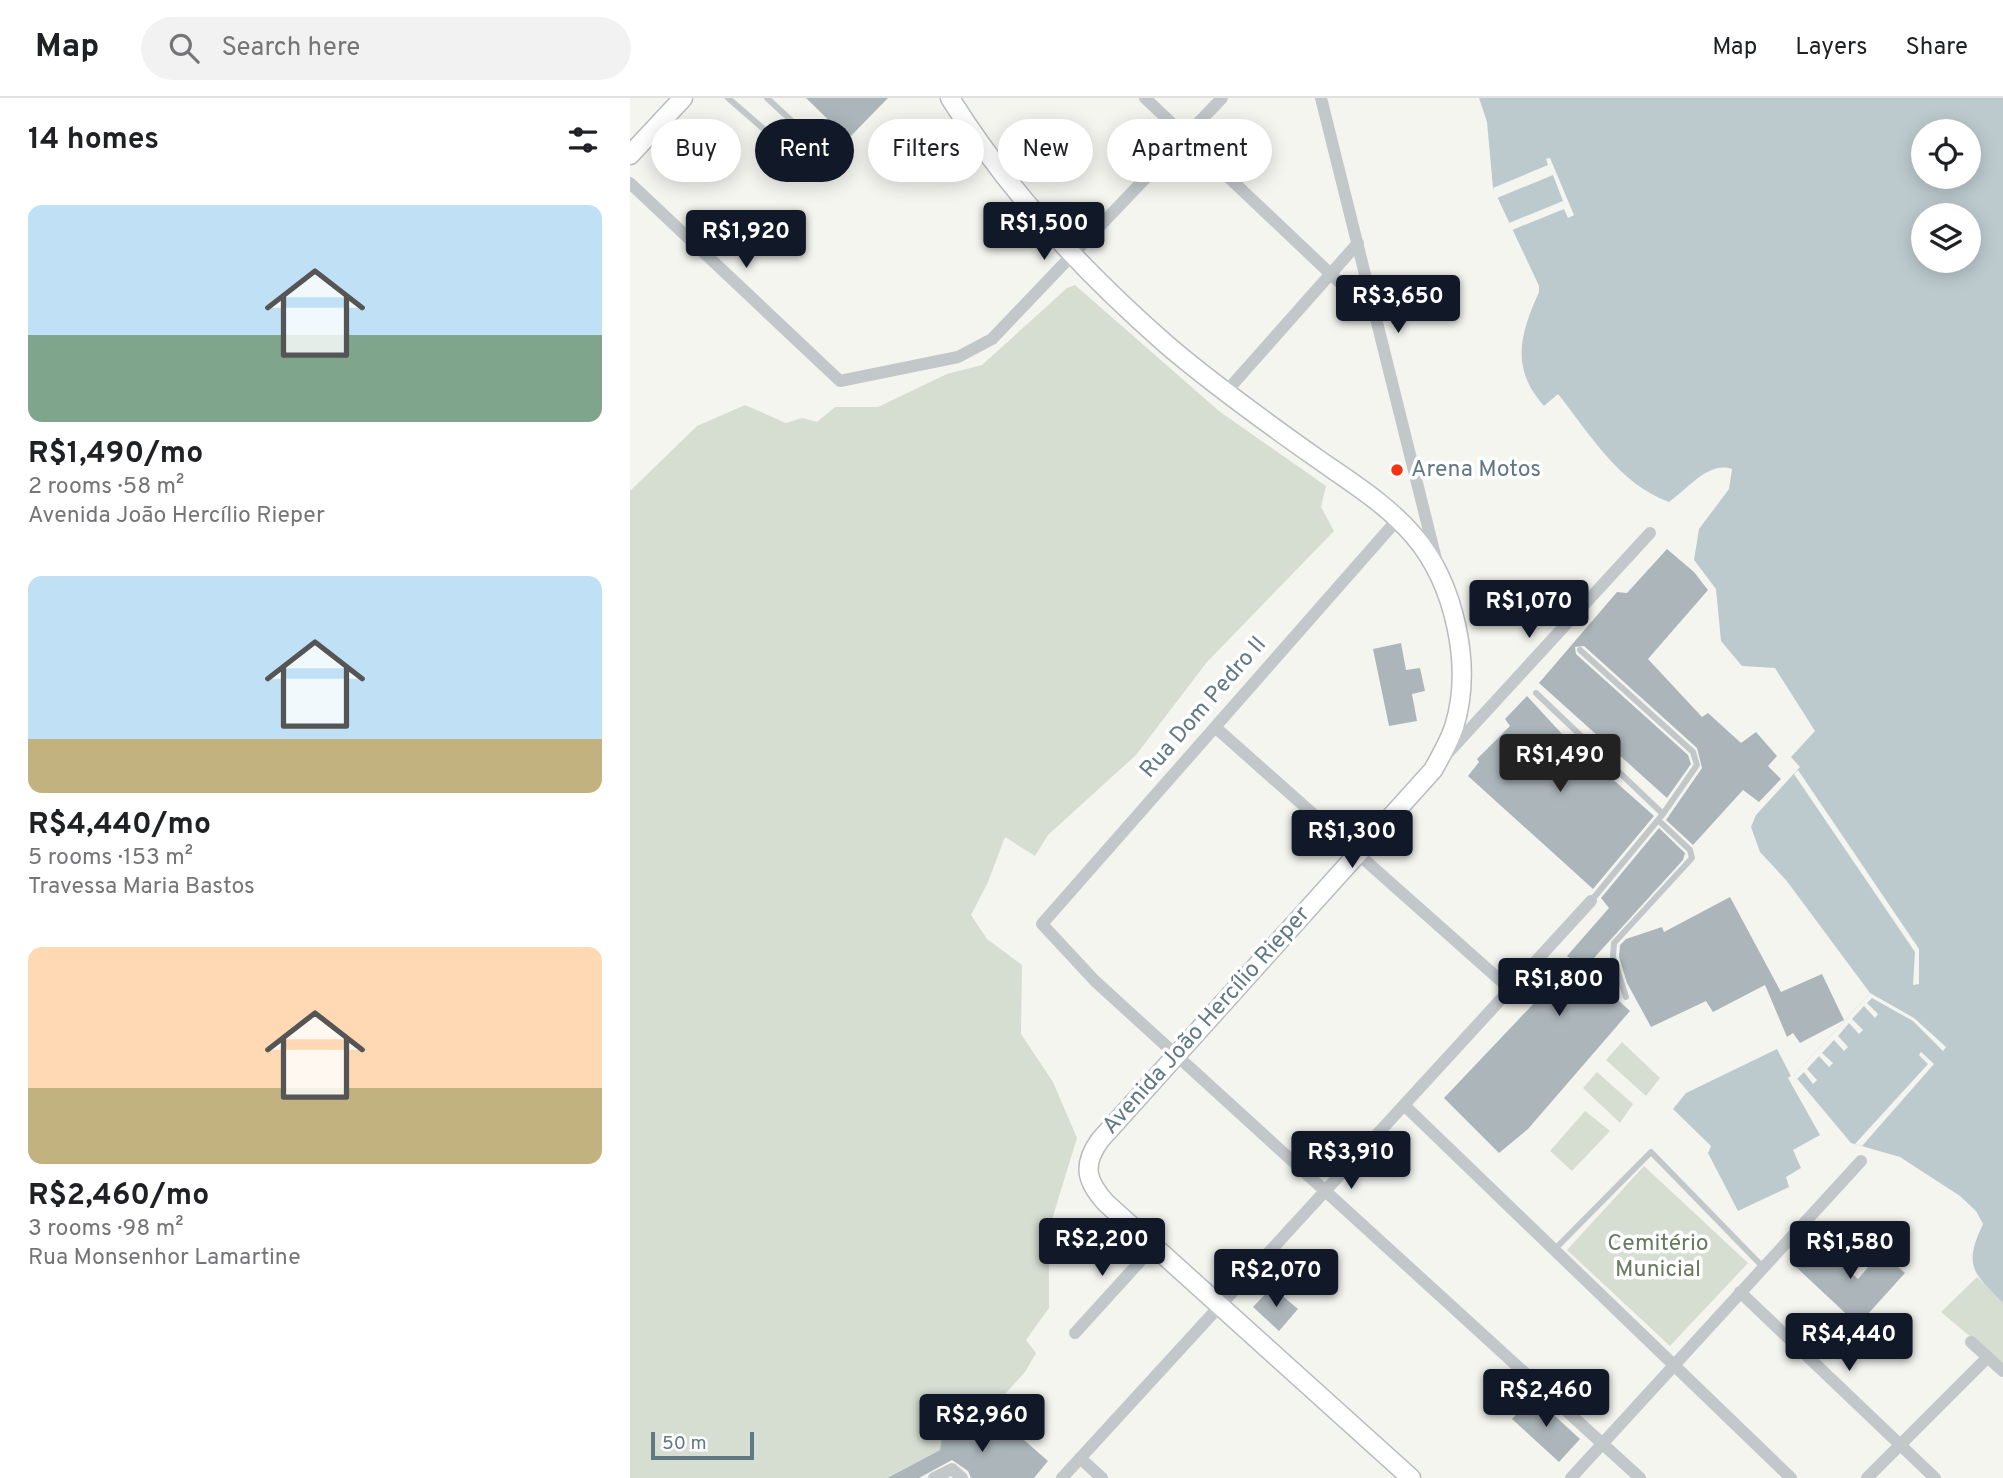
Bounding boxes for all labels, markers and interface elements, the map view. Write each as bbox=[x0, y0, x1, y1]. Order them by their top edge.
search box bbox=[141, 17, 631, 80]
text: Map bbox=[35, 27, 99, 69]
icon: search bbox=[165, 29, 203, 67]
text: Search here bbox=[221, 32, 360, 65]
text: Map bbox=[1712, 33, 1757, 63]
text: Layers bbox=[1795, 33, 1867, 63]
text: Share bbox=[1905, 33, 1968, 63]
chip: Buy bbox=[651, 119, 741, 182]
chip: Rent bbox=[755, 119, 854, 182]
chip: Filters bbox=[868, 119, 984, 182]
chip: New bbox=[998, 119, 1093, 182]
chip: Apartment bbox=[1107, 119, 1272, 182]
map controls bbox=[1911, 119, 1981, 273]
button: locate bbox=[1911, 119, 1981, 189]
icon: filters bbox=[564, 121, 602, 159]
text: 14 homes bbox=[28, 122, 159, 159]
pin: R$1,500 bbox=[979, 202, 1109, 262]
button: layers bbox=[1911, 203, 1981, 273]
text: R$1,500 bbox=[999, 210, 1089, 239]
pin: R$1,920 bbox=[681, 211, 811, 270]
text: R$1,920 bbox=[702, 218, 790, 247]
icon: home bbox=[252, 250, 378, 376]
pin: R$3,650 bbox=[1333, 275, 1463, 335]
text: R$3,650 bbox=[1352, 283, 1444, 312]
text: R$1,490/mo bbox=[28, 436, 203, 473]
place label: Arena Motos bbox=[1411, 456, 1541, 485]
marker: Arena Motos bbox=[1389, 462, 1405, 478]
text: 2 rooms · 58 m² bbox=[28, 473, 184, 502]
text: Avenida João Hercílio Rieper bbox=[28, 502, 325, 531]
pin: R$1,070 bbox=[1464, 580, 1594, 640]
text: R$1,070 bbox=[1485, 588, 1573, 617]
icon: home bbox=[252, 621, 378, 747]
street label: Rua Dom Pedro II bbox=[1135, 631, 1273, 785]
pin: R$1,490 bbox=[1495, 734, 1625, 794]
text: R$1,490 bbox=[1515, 742, 1605, 771]
text: R$4,440/mo bbox=[28, 807, 211, 844]
pin: R$1,300 bbox=[1287, 810, 1417, 870]
text: R$1,300 bbox=[1308, 818, 1396, 847]
text: 5 rooms · 153 m² bbox=[28, 844, 193, 873]
text: Travessa Maria Bastos bbox=[28, 873, 255, 902]
street label: Avenida João Hercílio Rieper bbox=[1097, 901, 1317, 1141]
pin: R$1,800 bbox=[1494, 958, 1624, 1018]
text: R$1,800 bbox=[1514, 966, 1604, 995]
icon: home bbox=[252, 992, 378, 1118]
pin: R$3,910 bbox=[1286, 1132, 1416, 1191]
text: R$3,910 bbox=[1307, 1139, 1395, 1168]
text: R$2,460/mo bbox=[28, 1178, 209, 1215]
text: 3 rooms · 98 m² bbox=[28, 1215, 184, 1244]
pin: R$2,200 bbox=[1037, 1218, 1167, 1278]
pin: R$1,580 bbox=[1785, 1222, 1915, 1281]
text: R$2,200 bbox=[1055, 1226, 1149, 1255]
text: R$1,580 bbox=[1806, 1229, 1894, 1258]
park label: Cemitério Municial bbox=[1607, 1230, 1709, 1285]
text: Rua Monsenhor Lamartine bbox=[28, 1244, 301, 1273]
pin: R$2,070 bbox=[1211, 1250, 1341, 1309]
text: R$2,070 bbox=[1230, 1257, 1322, 1286]
pin: R$4,440 bbox=[1784, 1314, 1914, 1373]
text: R$4,440 bbox=[1802, 1321, 1896, 1350]
pin: R$2,460 bbox=[1481, 1370, 1611, 1429]
text: R$2,460 bbox=[1499, 1377, 1593, 1406]
pin: R$2,960 bbox=[917, 1394, 1047, 1454]
text: R$2,960 bbox=[936, 1402, 1028, 1431]
scale bar bbox=[651, 1429, 754, 1461]
text: 50 m bbox=[662, 1432, 707, 1456]

